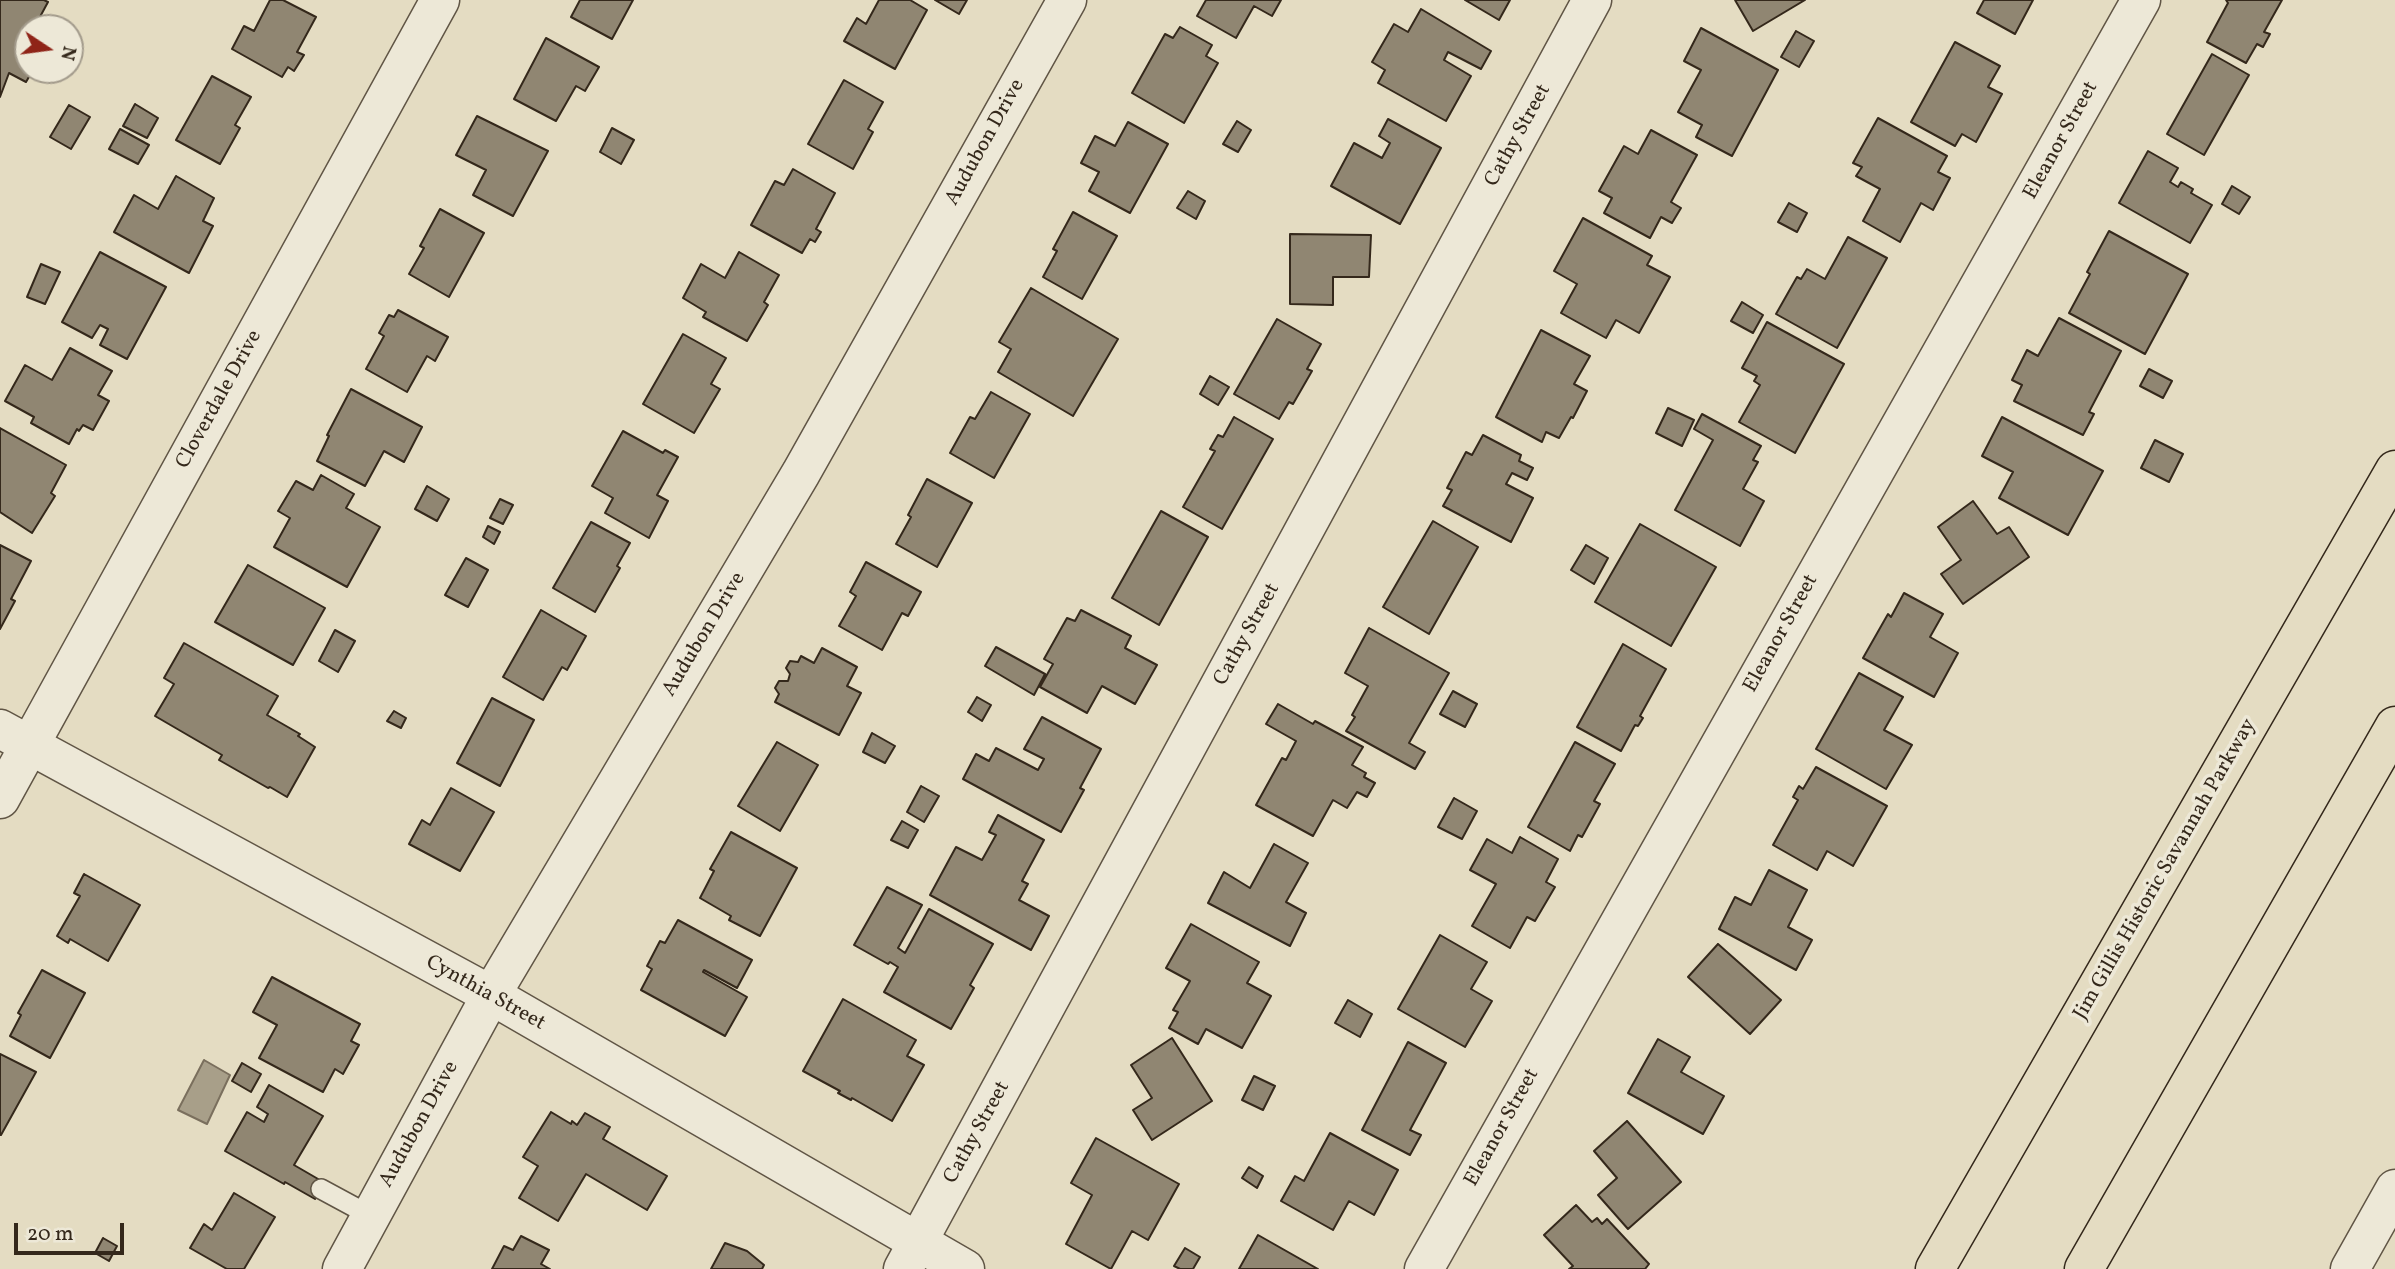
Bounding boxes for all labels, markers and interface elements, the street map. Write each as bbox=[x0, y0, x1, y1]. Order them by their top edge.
north arrow bbox=[14, 14, 84, 84]
text: N bbox=[53, 44, 82, 63]
street label: Audubon Drive bbox=[941, 75, 1031, 211]
street label: Eleanor Street bbox=[2019, 78, 2105, 204]
street label: Cathy Street bbox=[1480, 80, 1558, 192]
street label: Cloverdale Drive bbox=[172, 326, 268, 474]
street label: Audubon Drive bbox=[658, 568, 752, 702]
street label: Eleanor Street bbox=[1739, 571, 1825, 697]
street label: Cathy Street bbox=[1209, 579, 1287, 691]
street label: Jim Gillis Historic Savannah Parkway bbox=[2069, 715, 2263, 1025]
street label: Cynthia Street bbox=[421, 951, 549, 1037]
street label: Audubon Drive bbox=[375, 1057, 465, 1193]
street label: Eleanor Street bbox=[1460, 1065, 1546, 1191]
street label: Cathy Street bbox=[939, 1077, 1017, 1189]
scale bar bbox=[18, 1210, 128, 1254]
text: 20 m bbox=[27, 1220, 73, 1249]

